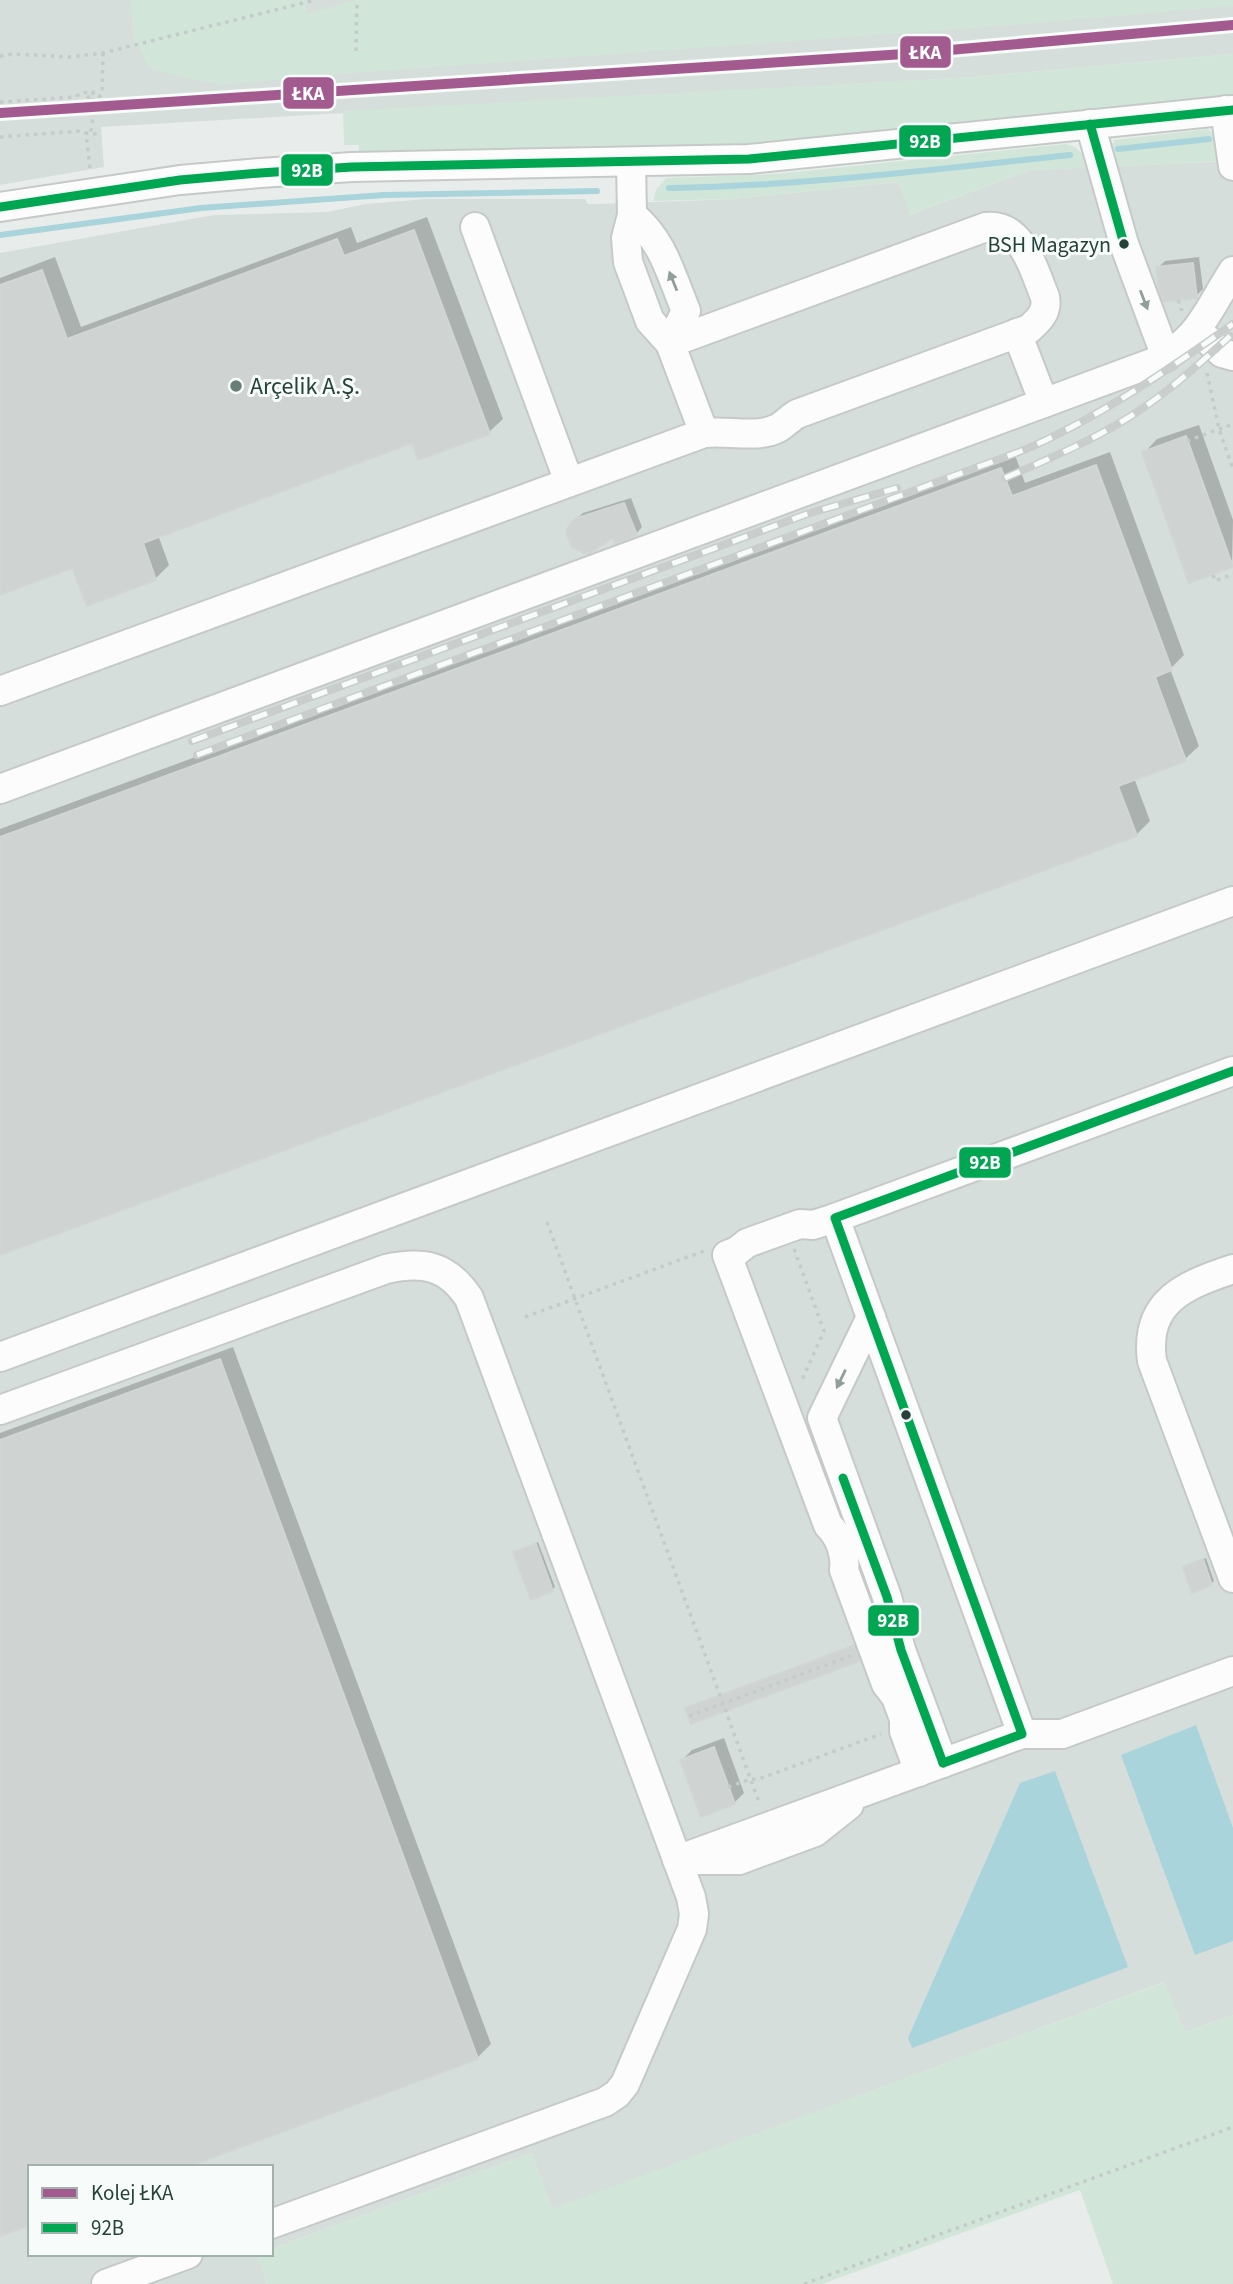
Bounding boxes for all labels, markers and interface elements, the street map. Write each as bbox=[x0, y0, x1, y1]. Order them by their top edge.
line badge: ŁKA bbox=[899, 35, 952, 69]
text: ŁKA bbox=[908, 40, 941, 67]
line badge: ŁKA bbox=[282, 76, 335, 110]
text: ŁKA bbox=[291, 81, 324, 108]
line badge: 92B bbox=[898, 124, 952, 158]
text: 92B bbox=[909, 129, 941, 156]
line badge: 92B bbox=[280, 153, 334, 187]
text: 92B bbox=[291, 158, 323, 185]
place label: BSH Magazyn bbox=[987, 229, 1111, 261]
marker: BSH Magazyn bbox=[1117, 237, 1131, 251]
one-way arrow bbox=[668, 270, 679, 291]
one-way arrow bbox=[1139, 290, 1150, 311]
place label: Arçelik A.Ş. bbox=[250, 369, 360, 404]
marker: Arçelik A.Ş. bbox=[228, 378, 244, 394]
line badge: 92B bbox=[958, 1146, 1012, 1179]
text: 92B bbox=[969, 1150, 1001, 1177]
one-way arrow bbox=[835, 1369, 847, 1389]
unlabelled marker bbox=[899, 1408, 913, 1422]
line badge: 92B bbox=[867, 1604, 920, 1637]
text: 92B bbox=[877, 1608, 909, 1635]
legend bbox=[28, 2165, 273, 2256]
text: Kolej ŁKA bbox=[91, 2178, 174, 2208]
text: 92B bbox=[91, 2213, 124, 2243]

